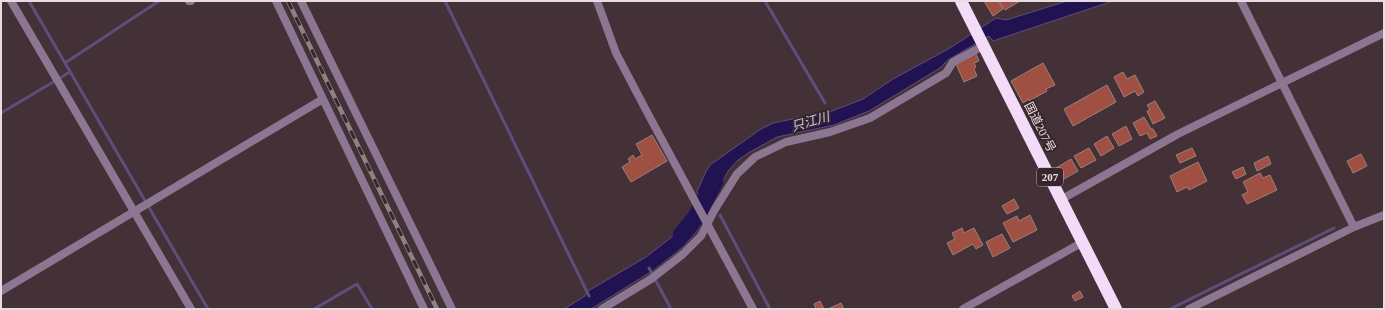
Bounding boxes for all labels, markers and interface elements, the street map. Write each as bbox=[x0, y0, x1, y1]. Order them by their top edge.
street label: 国道207号 bbox=[1022, 100, 1058, 154]
water label: 只江川 bbox=[789, 108, 833, 134]
road number: 207 bbox=[1037, 168, 1063, 186]

